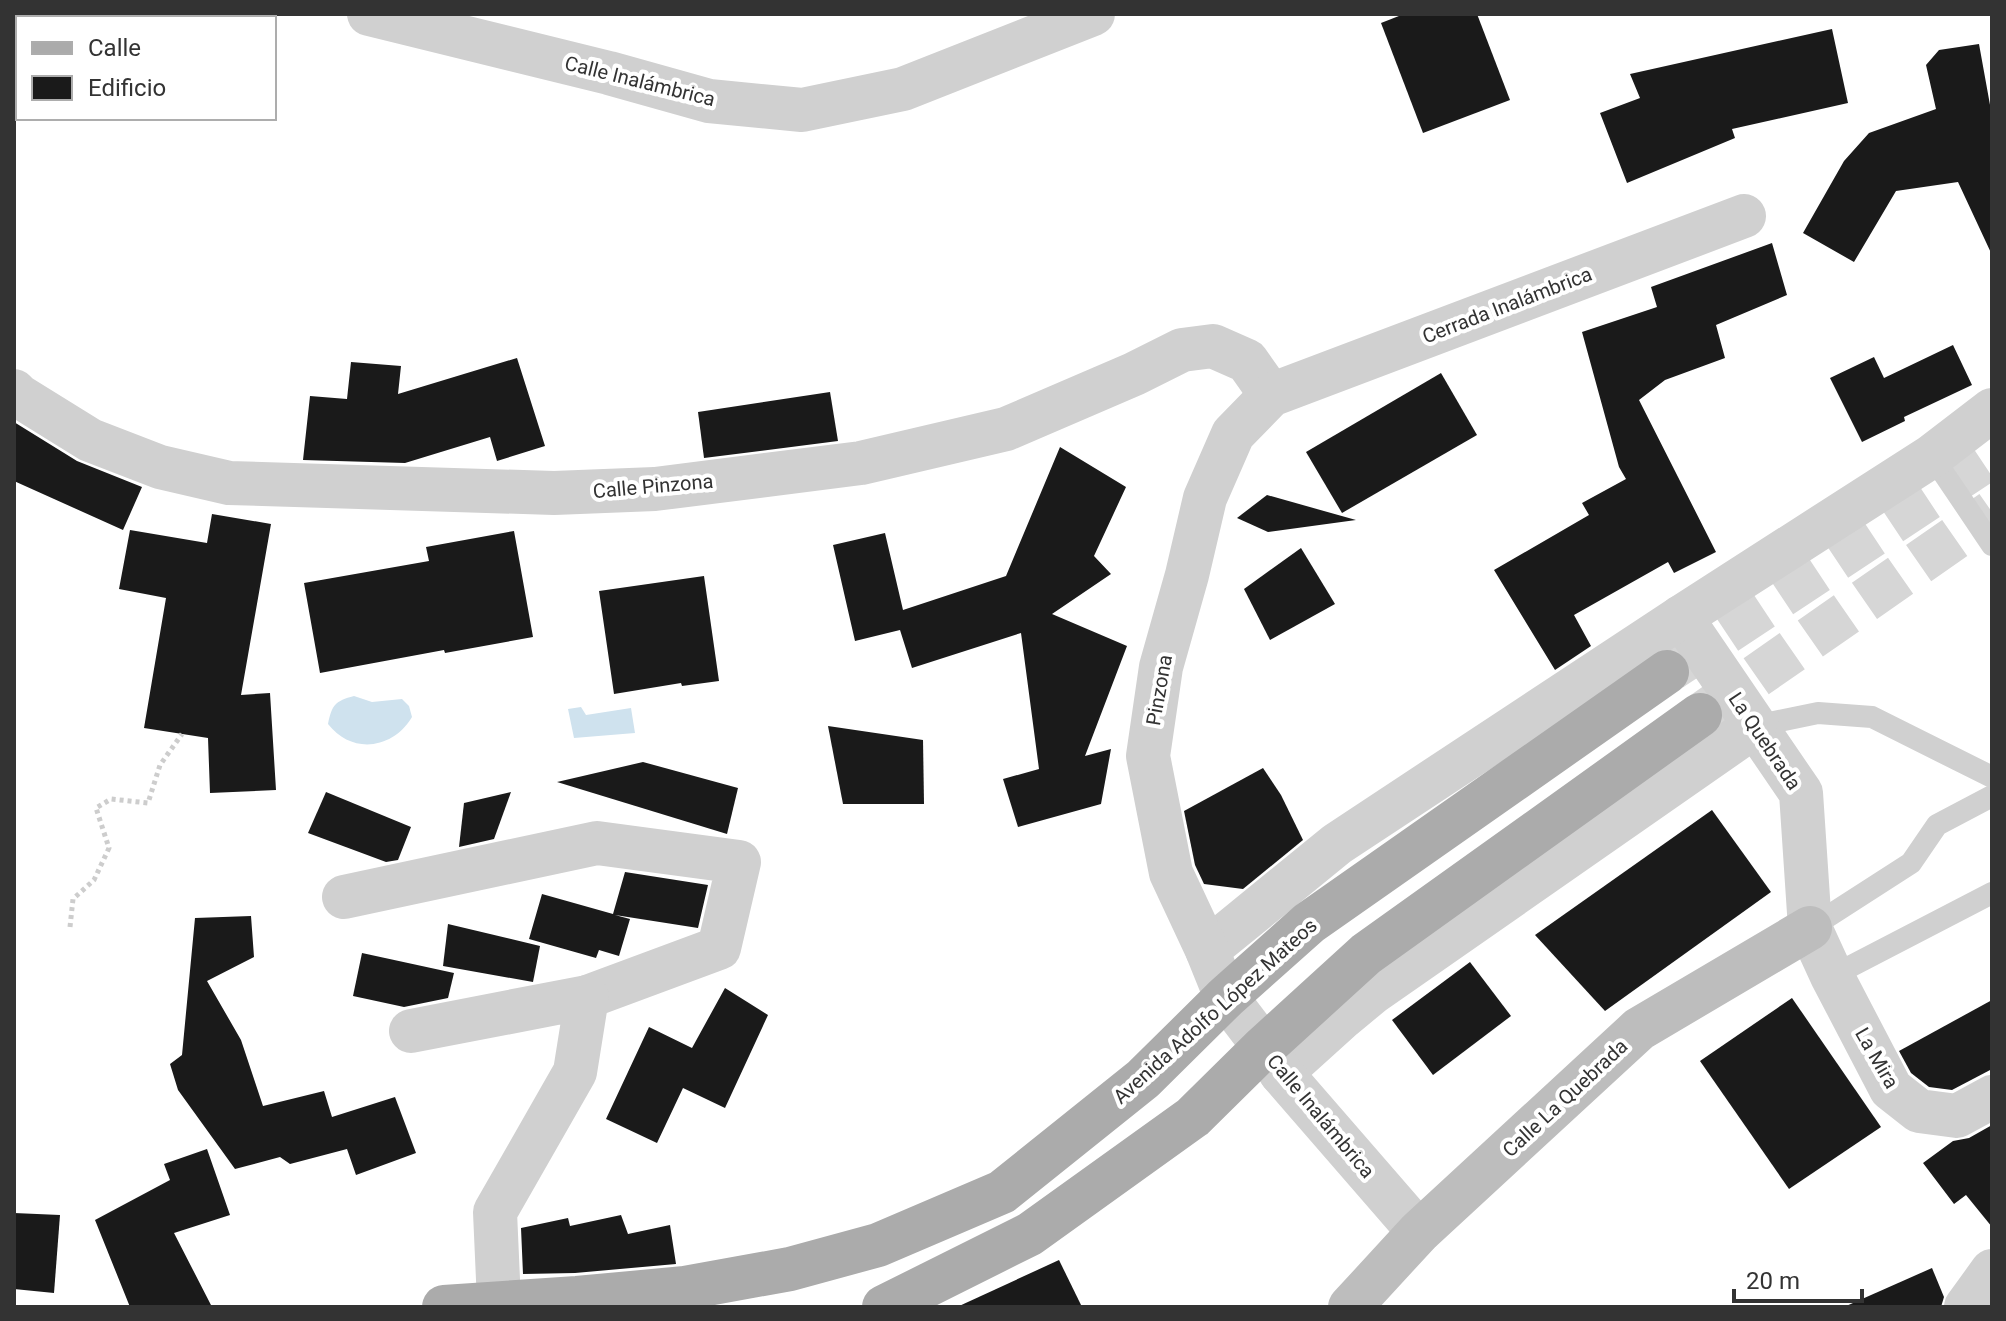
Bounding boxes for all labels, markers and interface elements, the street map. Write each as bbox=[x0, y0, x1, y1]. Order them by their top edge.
legend bbox=[16, 16, 276, 120]
text: Calle bbox=[88, 34, 141, 62]
street label: Calle Inalámbrica bbox=[562, 51, 718, 111]
text: Edificio bbox=[88, 74, 166, 102]
street label: Cerrada Inalámbrica bbox=[1419, 262, 1595, 348]
street label: Calle Pinzona bbox=[592, 469, 714, 503]
street label: Pinzona bbox=[1141, 653, 1177, 727]
street label: La Quebrada bbox=[1724, 688, 1806, 794]
street label: Avenida Adolfo López Mateos bbox=[1108, 913, 1322, 1109]
street label: La Mira bbox=[1850, 1023, 1904, 1093]
street label: Calle La Quebrada bbox=[1498, 1034, 1632, 1162]
street label: Calle Inalámbrica bbox=[1262, 1049, 1380, 1183]
scale bar bbox=[1734, 1253, 1862, 1303]
text: 20 m bbox=[1746, 1267, 1800, 1295]

